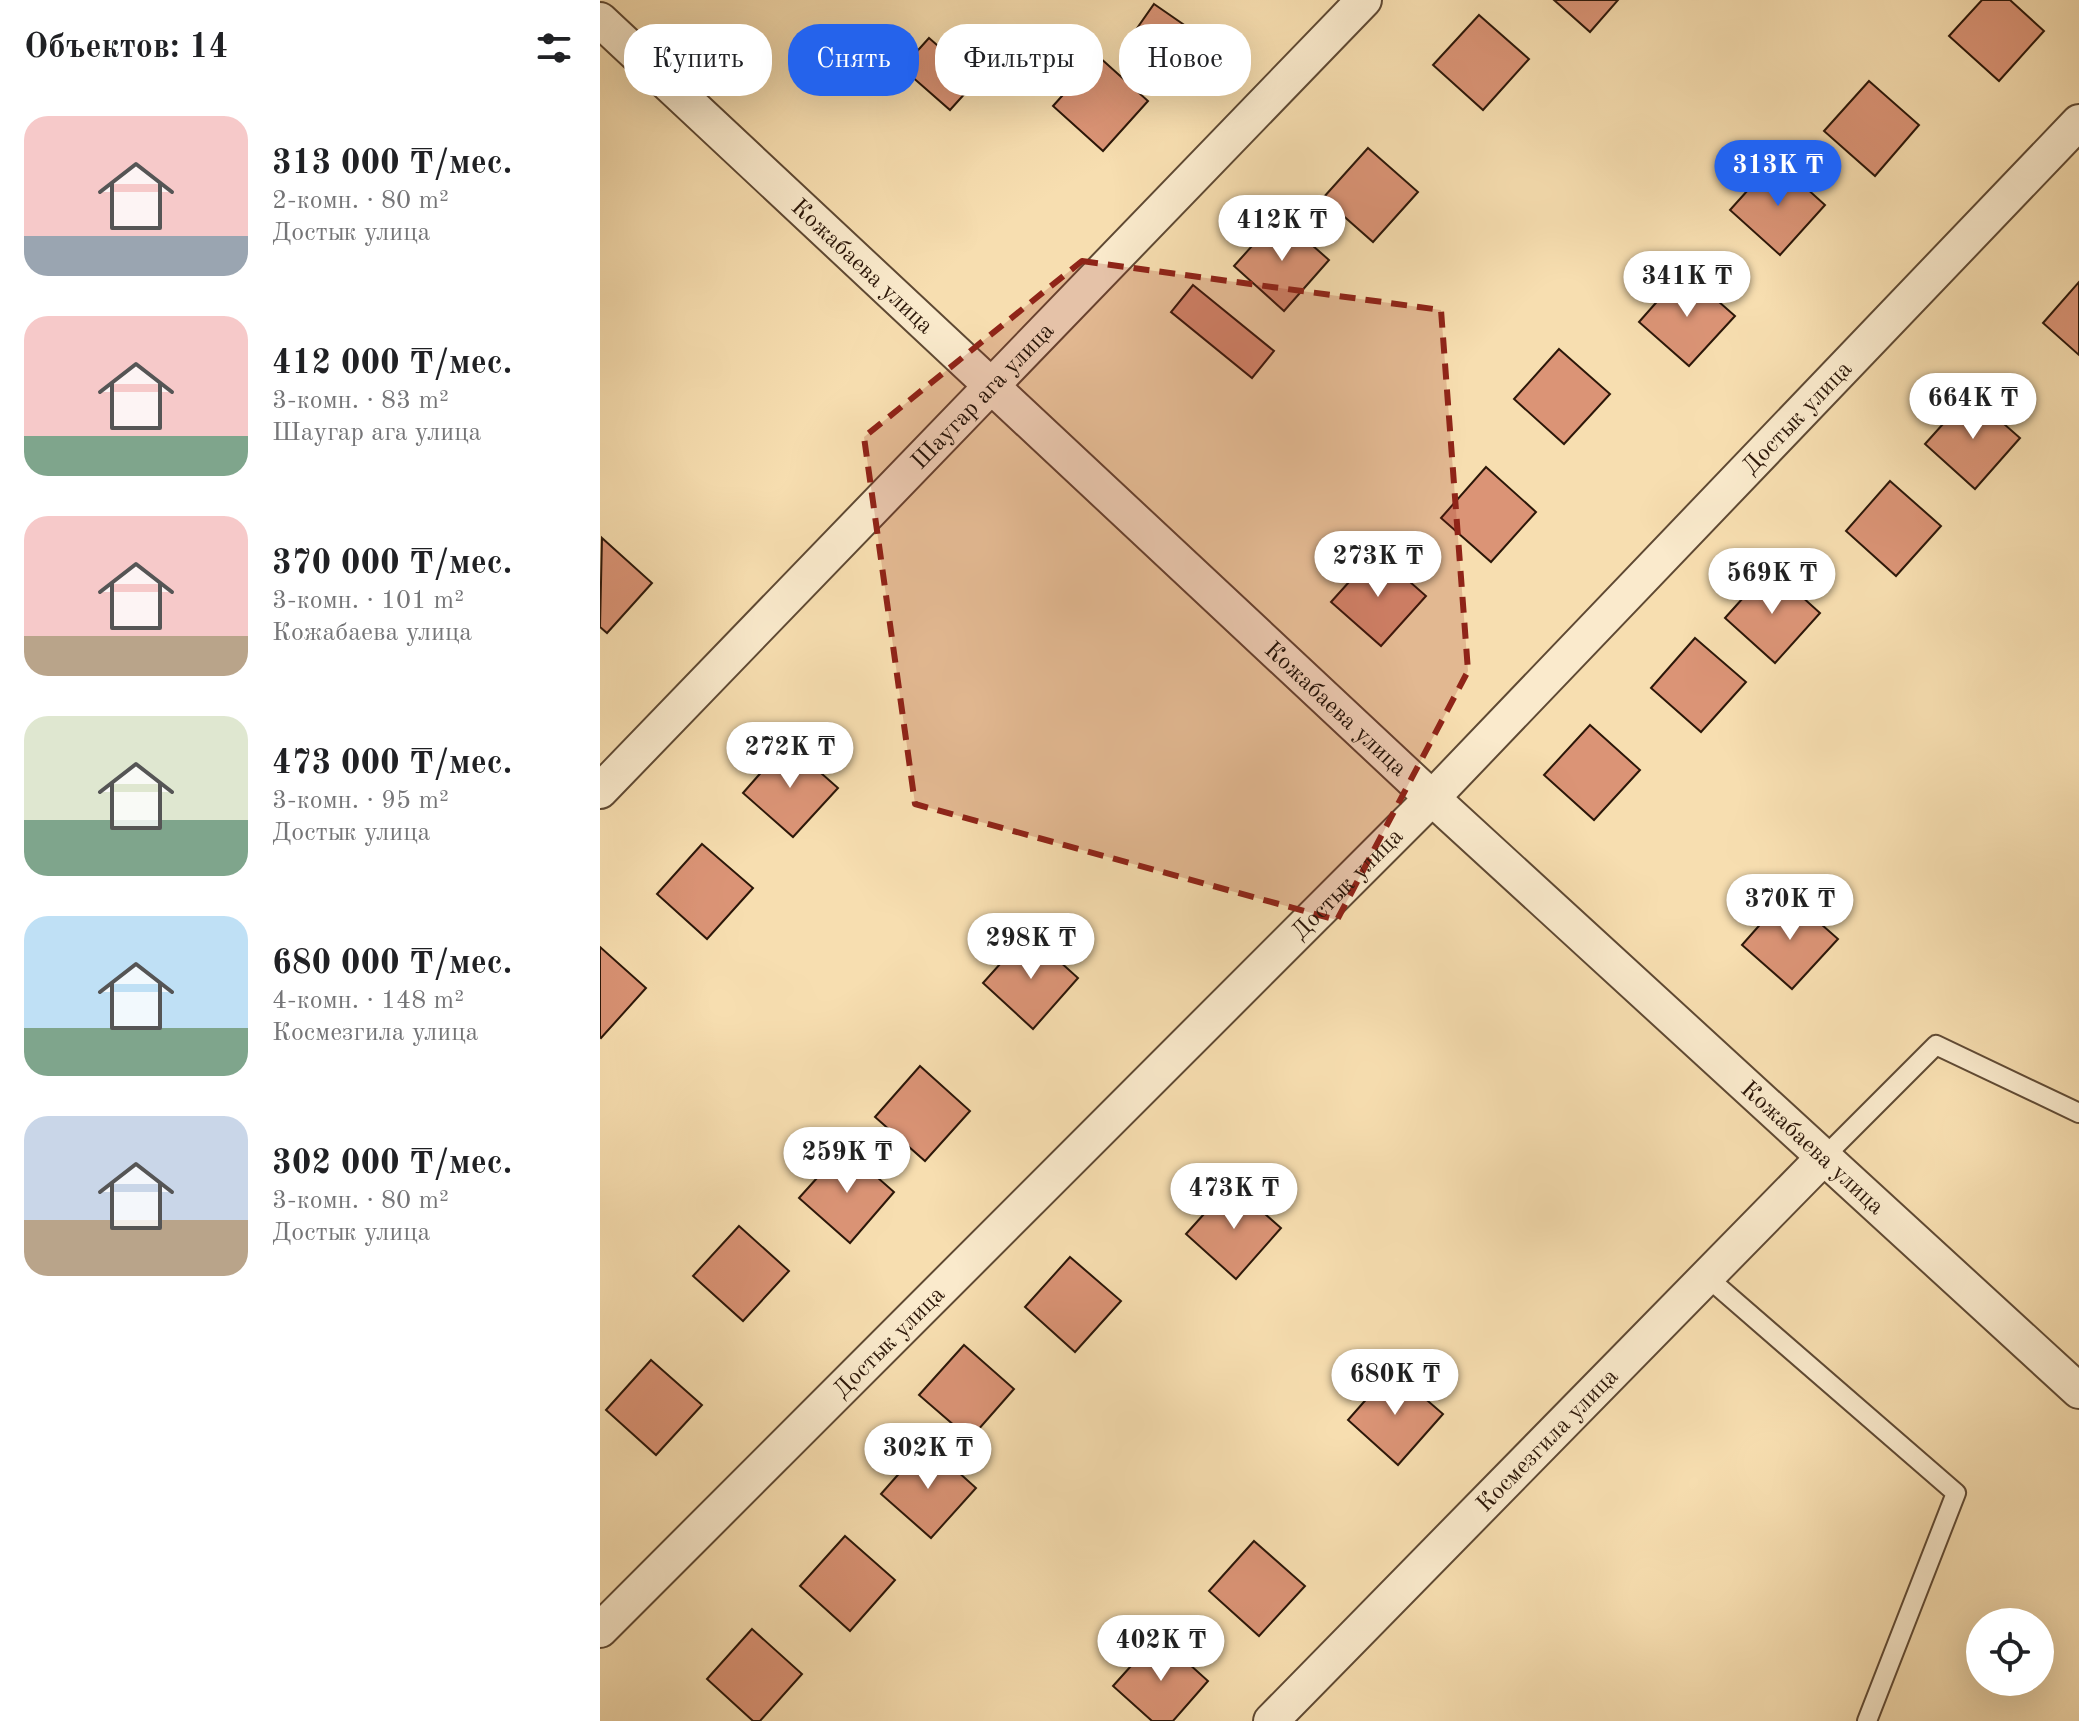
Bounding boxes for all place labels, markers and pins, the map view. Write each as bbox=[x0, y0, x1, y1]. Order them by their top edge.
pin: 313K ₸ bbox=[1713, 140, 1843, 208]
pin: 412K ₸ bbox=[1217, 195, 1347, 263]
pin: 341K ₸ bbox=[1622, 251, 1752, 319]
pin: 664K ₸ bbox=[1908, 373, 2038, 441]
pin: 273K ₸ bbox=[1313, 531, 1443, 599]
pin: 569K ₸ bbox=[1707, 548, 1837, 616]
pin: 272K ₸ bbox=[725, 722, 855, 790]
pin: 370K ₸ bbox=[1725, 874, 1855, 942]
pin: 298K ₸ bbox=[966, 913, 1096, 981]
pin: 259K ₸ bbox=[782, 1127, 912, 1195]
pin: 473K ₸ bbox=[1169, 1163, 1299, 1231]
pin: 680K ₸ bbox=[1330, 1349, 1460, 1417]
pin: 302K ₸ bbox=[863, 1423, 993, 1491]
pin: 402K ₸ bbox=[1096, 1615, 1226, 1683]

